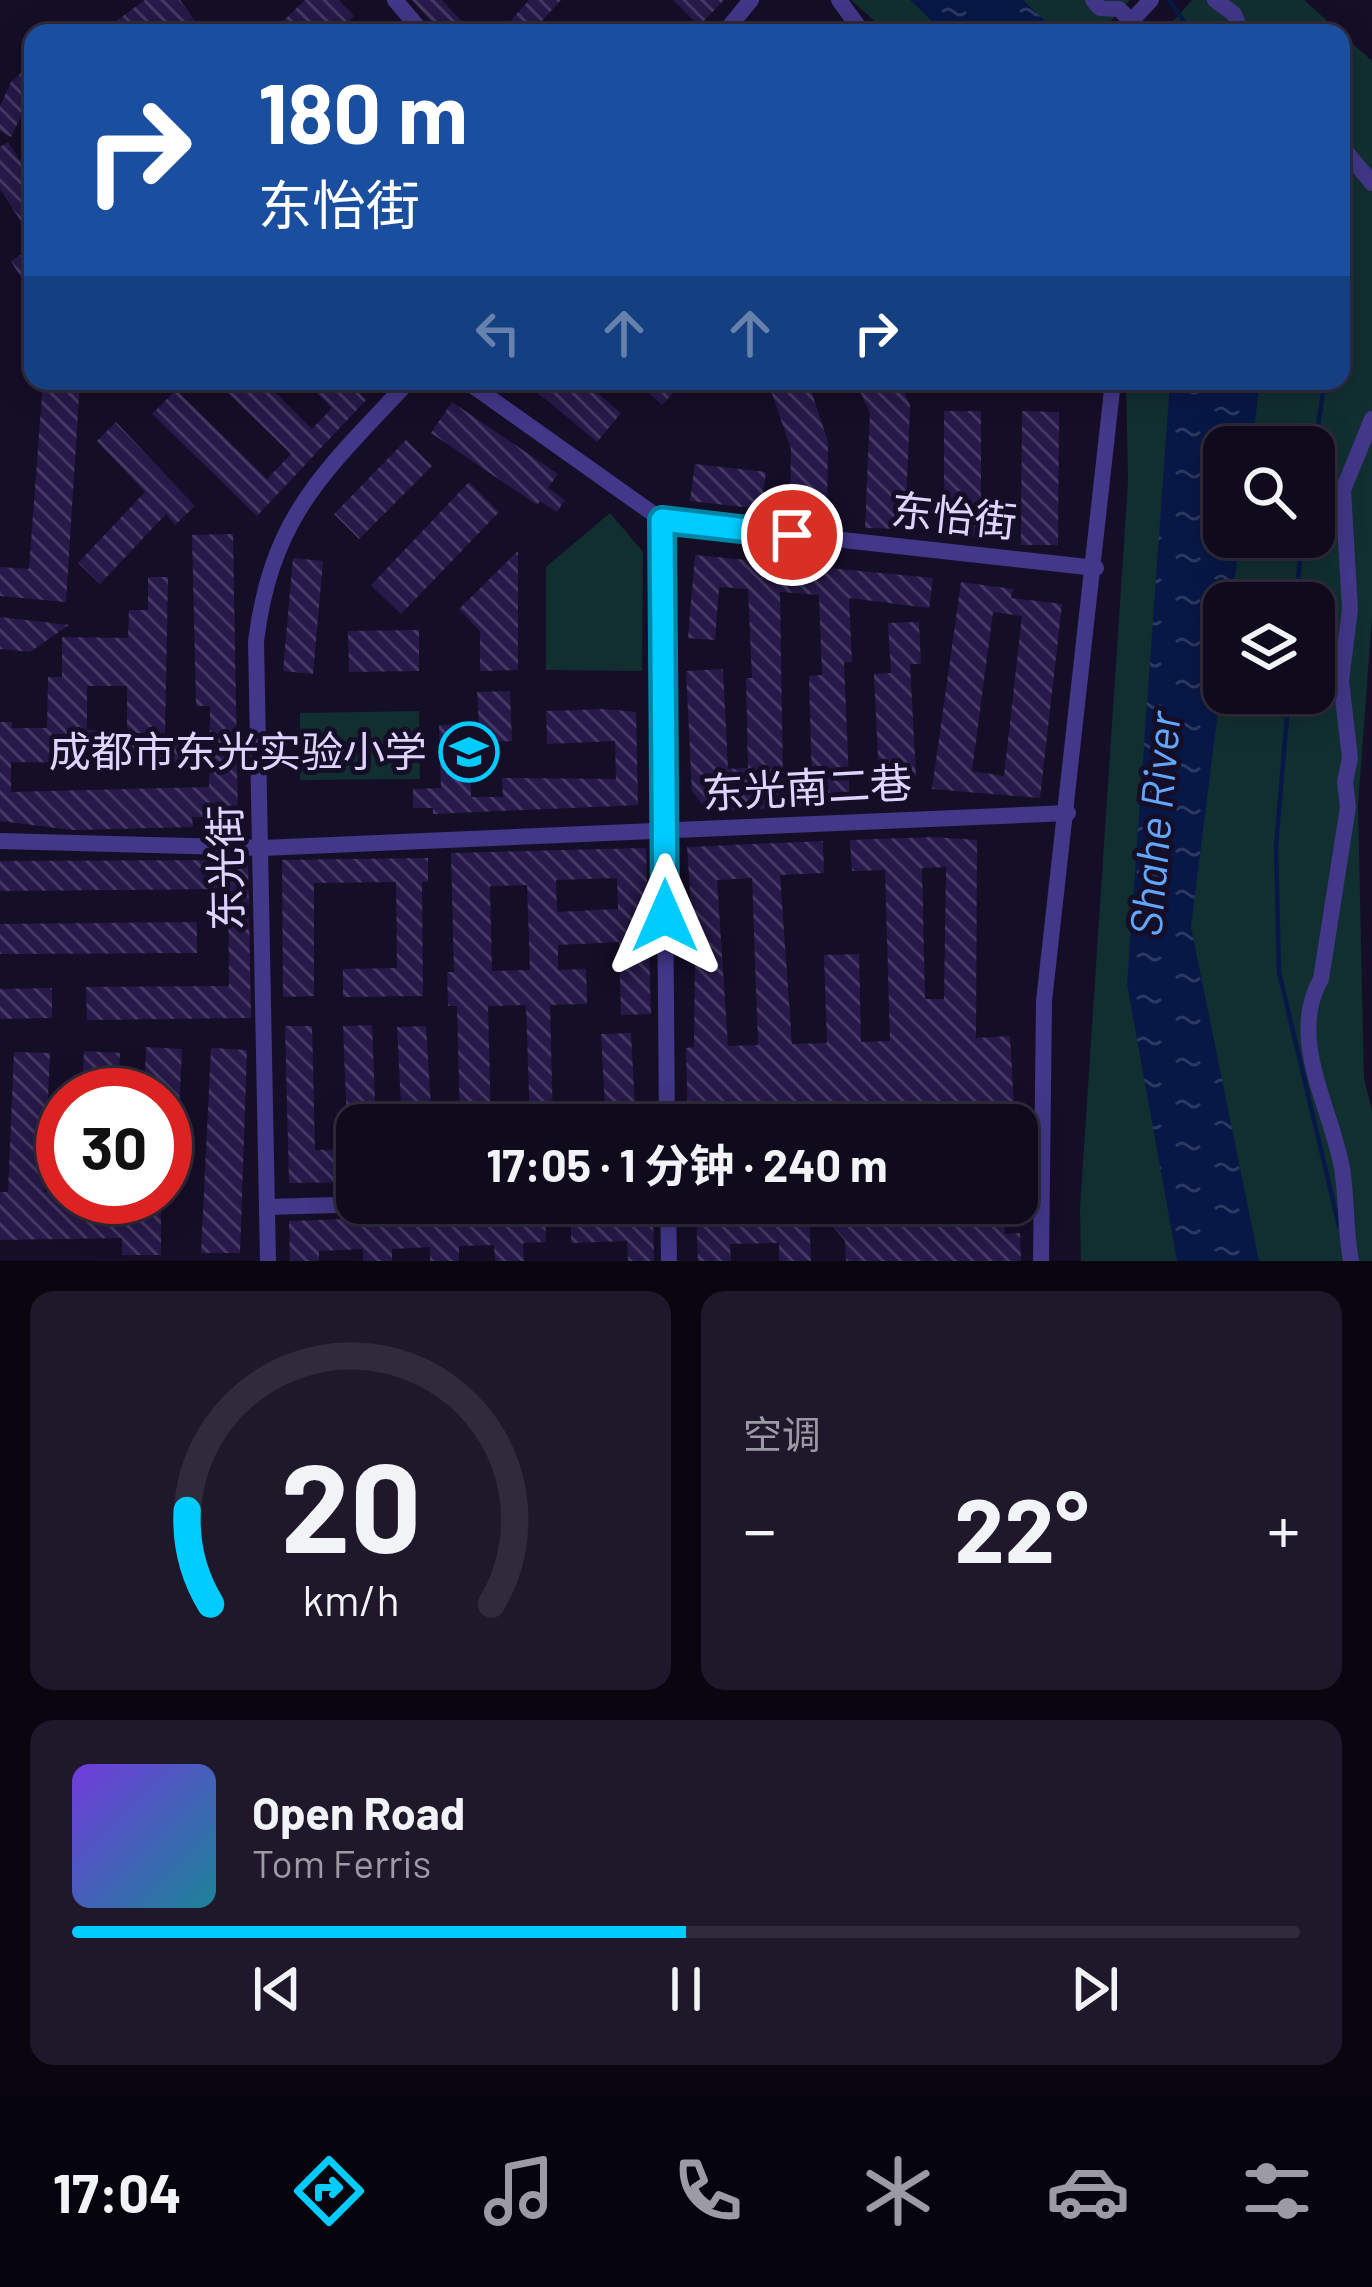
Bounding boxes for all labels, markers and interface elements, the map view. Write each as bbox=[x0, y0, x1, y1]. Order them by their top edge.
text: 180 m bbox=[258, 60, 468, 161]
icon: right bbox=[60, 72, 216, 228]
text: 东怡街 bbox=[258, 171, 420, 236]
icon: left bbox=[465, 300, 531, 366]
icon: ahead bbox=[591, 300, 657, 366]
icon: ahead bbox=[717, 300, 783, 366]
icon: right bbox=[843, 300, 909, 366]
map controls bbox=[1203, 426, 1335, 714]
button: search bbox=[1203, 426, 1335, 558]
street label: 东怡街 bbox=[889, 483, 1019, 545]
pin bbox=[741, 484, 843, 586]
icon: arrive bbox=[759, 502, 825, 568]
button: layers bbox=[1203, 582, 1335, 714]
water label: Shahe River bbox=[1116, 707, 1190, 938]
school or university icon: 成都市东光实验小学 bbox=[438, 721, 500, 783]
place label: 成都市东光实验小学 bbox=[49, 725, 427, 775]
street label: 东光南二巷 bbox=[701, 756, 913, 816]
street label: 东光街 bbox=[198, 805, 250, 931]
position arrow bbox=[602, 853, 728, 979]
speed limit sign: 30 bbox=[36, 1068, 192, 1224]
text: 17:05 · 1 分钟 · 240 m bbox=[486, 1137, 888, 1191]
text: 空调 bbox=[743, 1410, 821, 1457]
text: 20 bbox=[280, 1428, 421, 1578]
text: 22° bbox=[954, 1473, 1089, 1581]
text: − bbox=[743, 1488, 776, 1567]
text: + bbox=[1267, 1488, 1300, 1567]
text: km/h bbox=[302, 1572, 399, 1624]
text: Open Road bbox=[252, 1785, 465, 1839]
text: Tom Ferris bbox=[252, 1839, 431, 1886]
icon: previous bbox=[244, 1956, 310, 2022]
icon: pause bbox=[653, 1956, 719, 2022]
icon: next bbox=[1062, 1956, 1128, 2022]
icon: directions bbox=[287, 2149, 371, 2233]
icon: music bbox=[477, 2149, 561, 2233]
icon: phone bbox=[666, 2149, 750, 2233]
icon: climate bbox=[856, 2149, 940, 2233]
icon: car bbox=[1046, 2149, 1130, 2233]
icon: filters bbox=[1235, 2149, 1319, 2233]
text: 17:04 bbox=[53, 2159, 182, 2224]

